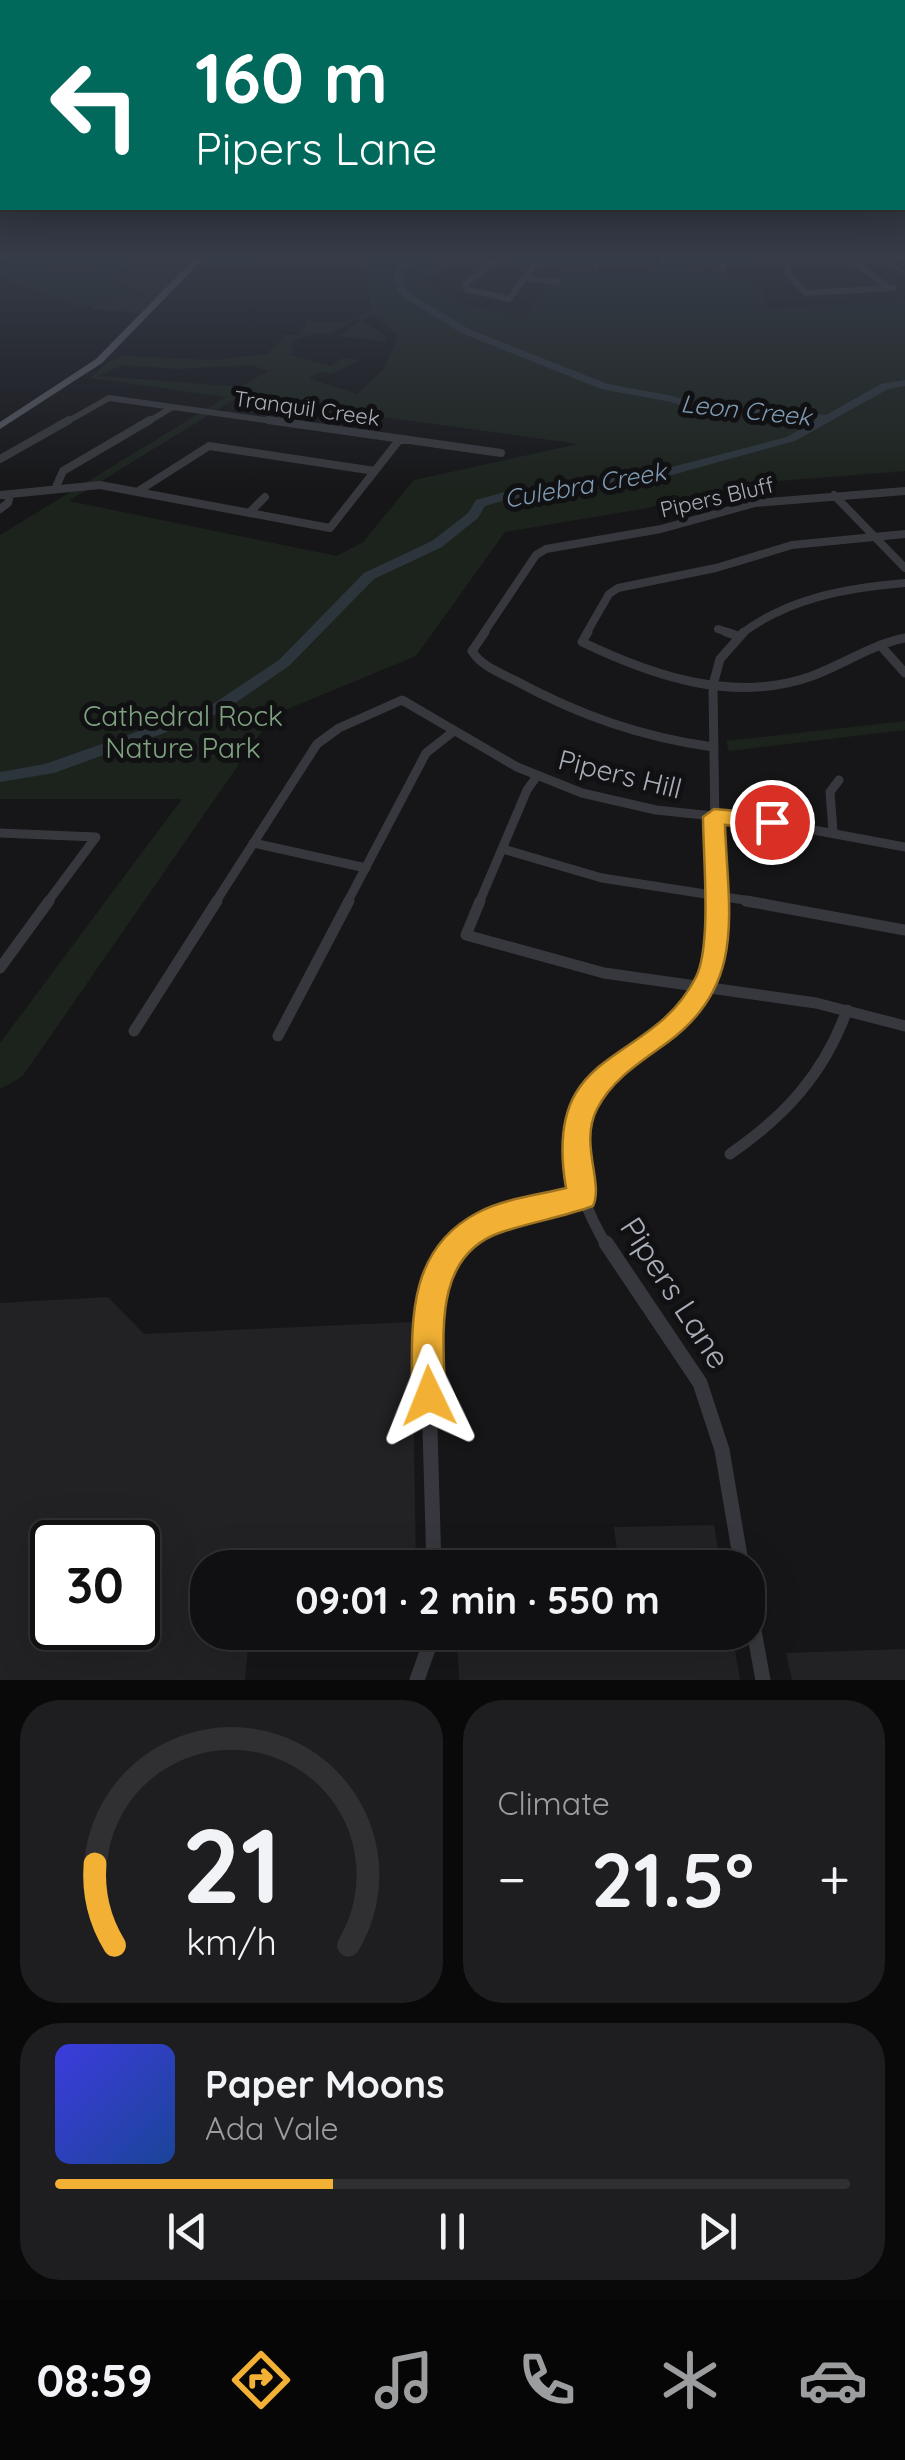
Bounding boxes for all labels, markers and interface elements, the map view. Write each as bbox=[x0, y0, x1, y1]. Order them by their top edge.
text: 160 m bbox=[195, 33, 388, 121]
icon: left bbox=[30, 40, 160, 170]
text: Pipers Lane bbox=[195, 120, 438, 176]
street label: Tranquil Creek bbox=[232, 384, 382, 432]
water label: Leon Creek bbox=[679, 387, 815, 432]
water label: Culebra Creek bbox=[502, 455, 671, 514]
street label: Pipers Bluff bbox=[657, 470, 777, 524]
park label: Cathedral Rock Nature Park bbox=[83, 698, 283, 765]
street label: Pipers Hill bbox=[555, 741, 686, 806]
pin bbox=[730, 780, 815, 865]
icon: arrive bbox=[745, 795, 800, 850]
street label: Pipers Lane bbox=[612, 1209, 740, 1376]
position arrow bbox=[377, 1344, 481, 1448]
speed limit sign: 30 bbox=[30, 1520, 160, 1650]
text: 09:01 · 2 min · 550 m bbox=[295, 1576, 660, 1624]
text: Climate bbox=[498, 1783, 610, 1823]
text: 21 bbox=[181, 1799, 281, 1929]
text: 21.5° bbox=[591, 1832, 754, 1926]
text: − bbox=[498, 1844, 526, 1913]
text: + bbox=[819, 1844, 850, 1913]
text: km/h bbox=[186, 1919, 277, 1964]
text: Paper Moons bbox=[205, 2060, 445, 2108]
text: Ada Vale bbox=[205, 2108, 339, 2148]
icon: previous bbox=[160, 2204, 215, 2259]
icon: pause bbox=[425, 2204, 480, 2259]
icon: next bbox=[690, 2204, 745, 2259]
icon: directions bbox=[226, 2345, 296, 2415]
icon: music bbox=[369, 2345, 439, 2415]
icon: phone bbox=[512, 2345, 582, 2415]
icon: climate bbox=[655, 2345, 725, 2415]
icon: car bbox=[798, 2345, 868, 2415]
text: 08:59 bbox=[37, 2352, 153, 2408]

